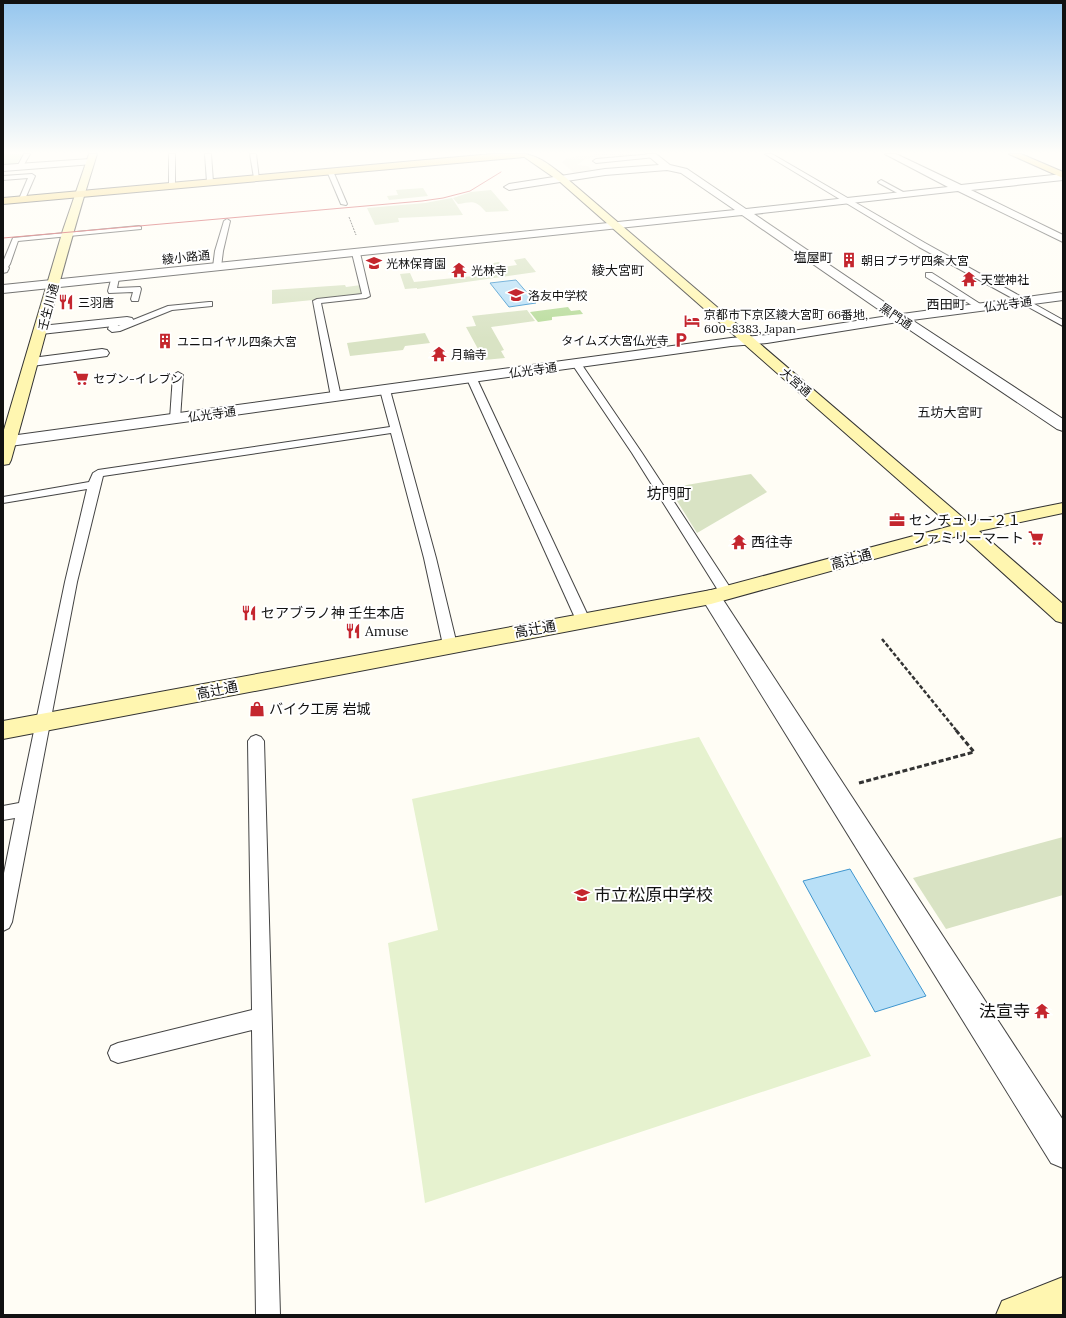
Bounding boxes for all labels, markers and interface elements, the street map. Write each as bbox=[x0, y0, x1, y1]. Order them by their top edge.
street label: 綾小路通 bbox=[161, 247, 211, 267]
district label: 塩屋町 bbox=[793, 249, 833, 266]
building icon: 朝日プラザ四条大宮 bbox=[840, 251, 858, 269]
place label: 朝日プラザ四条大宮 bbox=[861, 253, 969, 268]
school or university icon: 光林保育園 bbox=[365, 254, 383, 272]
place label: 光林保育園 bbox=[386, 256, 446, 271]
temple icon: 光林寺 bbox=[450, 261, 468, 279]
district label: 綾大宮町 bbox=[592, 262, 644, 279]
place label: 光林寺 bbox=[471, 263, 507, 278]
temple icon: 天堂神社 bbox=[960, 270, 978, 288]
place label: 天堂神社 bbox=[981, 272, 1029, 287]
street label: 壬生川通 bbox=[35, 282, 61, 332]
school or university icon: 洛友中学校 bbox=[507, 286, 525, 304]
place label: 洛友中学校 bbox=[528, 288, 588, 303]
restaurant icon: 三羽唐 bbox=[57, 293, 75, 311]
street label: 仏光寺通 bbox=[983, 293, 1033, 315]
place label: 三羽唐 bbox=[78, 295, 114, 310]
district label: 西田町 bbox=[926, 296, 966, 313]
street label: 黒門通 bbox=[877, 300, 915, 332]
place label: 京都市下京区綾大宮町 66番地, 600-8383, Japan bbox=[704, 307, 868, 336]
hotel icon: 京都市下京区綾大宮町 66番地, 600-8383, Japan bbox=[683, 312, 701, 330]
parking icon: タイムズ大宮仏光寺 bbox=[672, 331, 690, 349]
building icon: ユニロイヤル四条大宮 bbox=[156, 332, 174, 350]
place label: タイムズ大宮仏光寺 bbox=[561, 333, 669, 348]
place label: ユニロイヤル四条大宮 bbox=[177, 334, 297, 349]
temple icon: 月輪寺 bbox=[430, 345, 448, 363]
place label: 月輪寺 bbox=[451, 347, 487, 362]
street label: 仏光寺通 bbox=[508, 359, 558, 381]
street label: 大宮通 bbox=[777, 365, 815, 399]
supermarket icon: セブン-イレブン bbox=[72, 369, 90, 387]
place label: セブン-イレブン bbox=[93, 371, 183, 386]
street label: 仏光寺通 bbox=[187, 403, 237, 425]
district label: 五坊大宮町 bbox=[917, 404, 983, 421]
district label: 坊門町 bbox=[646, 484, 692, 503]
office icon: センチュリー２１ bbox=[888, 511, 906, 529]
place label: センチュリー２１ bbox=[909, 511, 1021, 529]
place label: ファミリーマート bbox=[912, 529, 1024, 547]
supermarket icon: ファミリーマート bbox=[1027, 529, 1045, 547]
temple icon: 西往寺 bbox=[730, 533, 748, 551]
place label: 西往寺 bbox=[751, 533, 793, 551]
street label: 高辻通 bbox=[828, 545, 874, 573]
restaurant icon: セアブラノ神 壬生本店 bbox=[240, 604, 258, 622]
place label: セアブラノ神 壬生本店 bbox=[261, 604, 404, 622]
street label: 高辻通 bbox=[513, 616, 557, 642]
restaurant icon: Amuse bbox=[344, 622, 362, 640]
place label: Amuse bbox=[364, 622, 409, 640]
street label: 高辻通 bbox=[195, 677, 239, 703]
shop icon: バイク工房 岩城 bbox=[248, 700, 266, 718]
place label: バイク工房 岩城 bbox=[269, 700, 370, 718]
place label: 市立松原中学校 bbox=[594, 884, 713, 906]
school or university icon: 市立松原中学校 bbox=[573, 886, 591, 904]
place label: 法宣寺 bbox=[979, 1000, 1030, 1022]
temple icon: 法宣寺 bbox=[1033, 1002, 1051, 1020]

